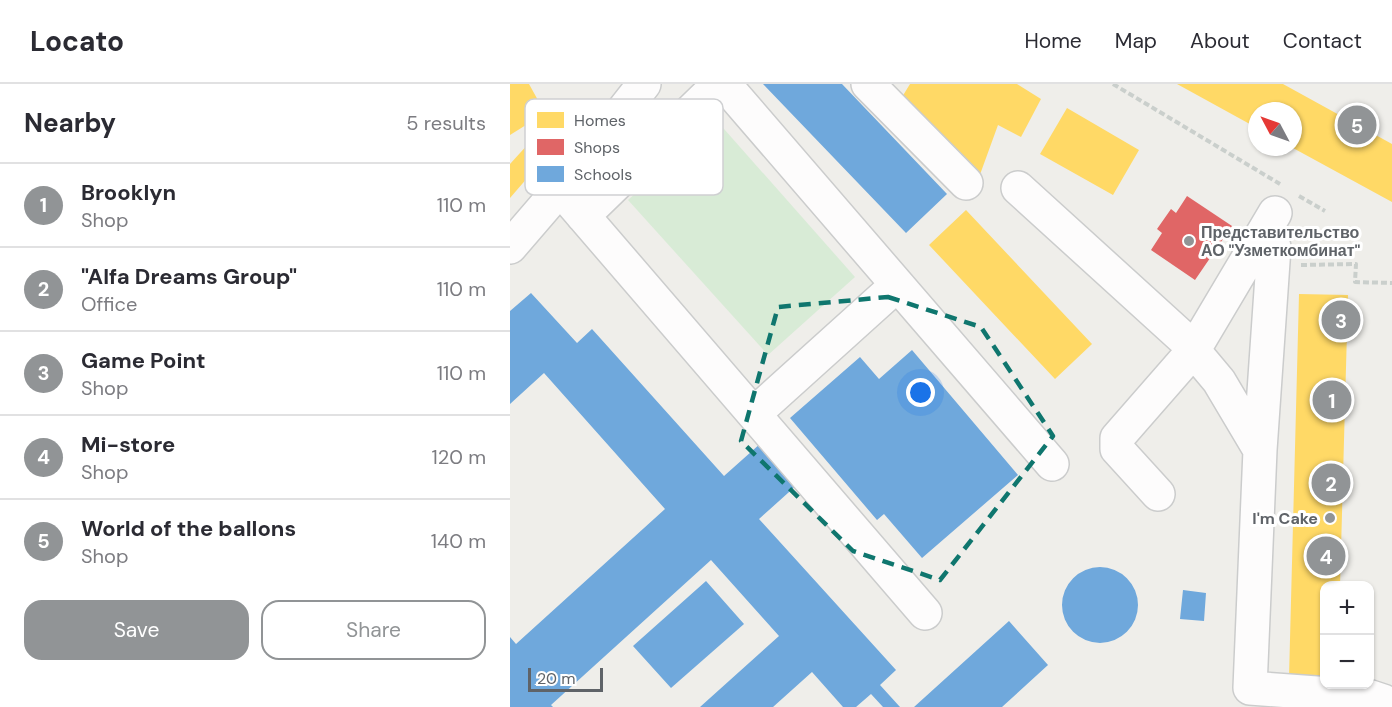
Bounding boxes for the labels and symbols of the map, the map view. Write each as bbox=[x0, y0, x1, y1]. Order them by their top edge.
legend bbox=[525, 99, 723, 195]
north arrow bbox=[1248, 102, 1302, 156]
pin: 5 bbox=[1338, 102, 1376, 147]
text: Homes bbox=[574, 110, 626, 131]
text: Shops bbox=[574, 137, 620, 158]
text: Schools bbox=[574, 164, 632, 185]
place label: Представительство АО "Узметкомбинат" bbox=[1201, 222, 1361, 261]
marker: Представительство АО "Узметкомбинат" bbox=[1182, 234, 1196, 248]
pin: 3 bbox=[1322, 298, 1360, 342]
your location bbox=[906, 378, 935, 407]
pin: 1 bbox=[1312, 378, 1352, 422]
pin: 2 bbox=[1312, 460, 1350, 506]
place label: I'm Cake bbox=[1252, 508, 1318, 529]
marker: I'm Cake bbox=[1323, 511, 1337, 525]
pin: 4 bbox=[1306, 534, 1346, 578]
scale bar bbox=[528, 665, 603, 692]

